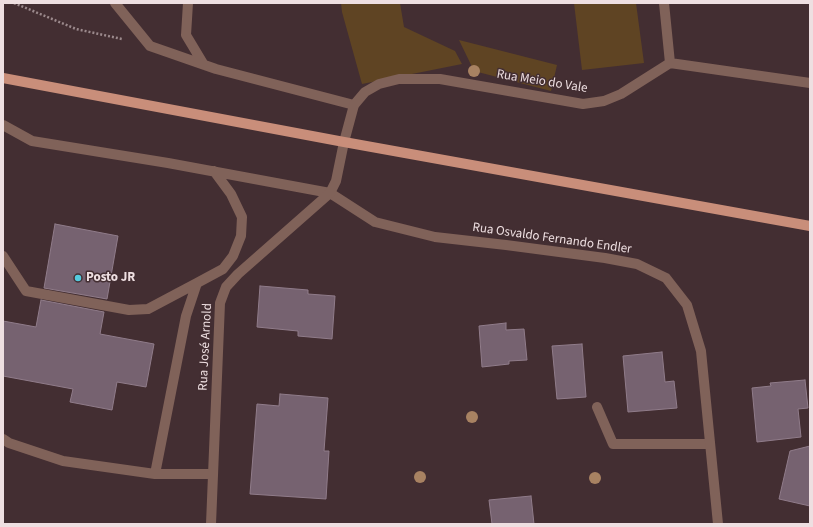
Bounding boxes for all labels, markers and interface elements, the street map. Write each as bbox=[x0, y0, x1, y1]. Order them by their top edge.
street label: Rua Meio do Vale bbox=[495, 67, 589, 97]
street label: Rua Osvaldo Fernando Endler bbox=[471, 220, 633, 258]
place label: Posto JR bbox=[86, 270, 135, 286]
marker: Posto JR bbox=[73, 273, 83, 283]
street label: Rua José Arnold bbox=[196, 303, 216, 391]

